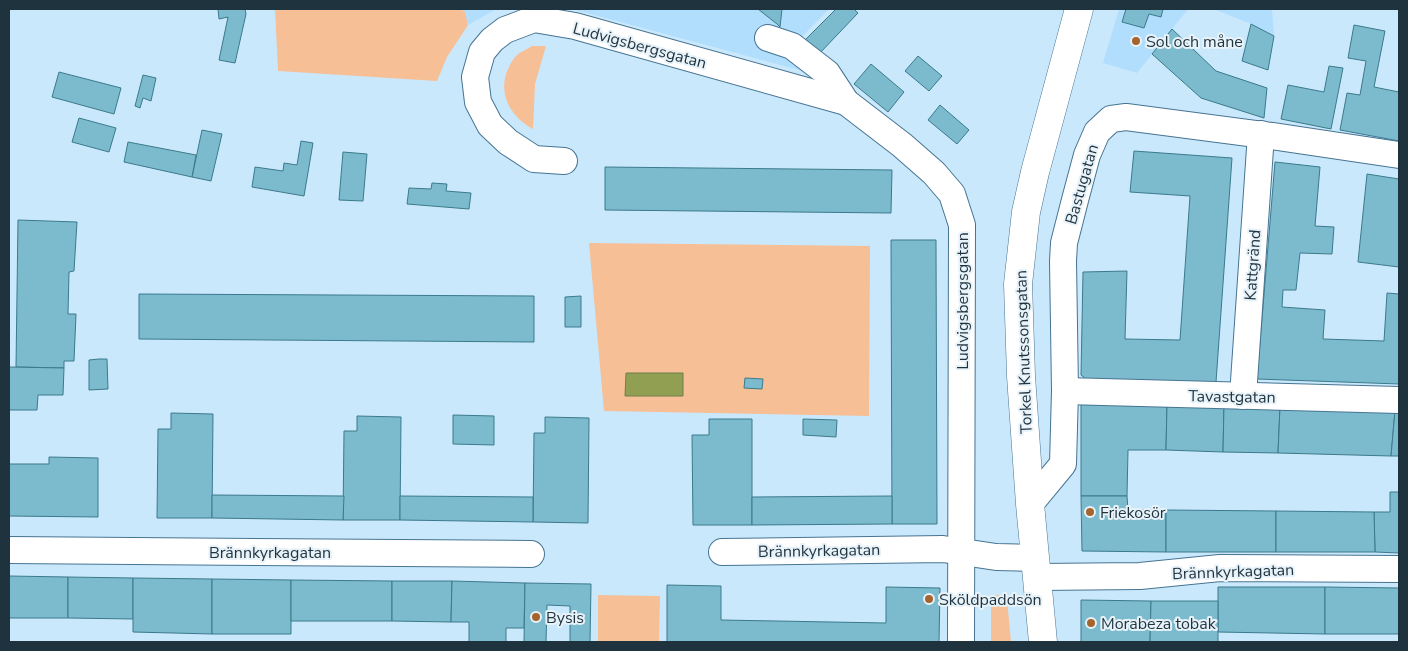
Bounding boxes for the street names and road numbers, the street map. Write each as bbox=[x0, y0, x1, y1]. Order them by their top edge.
street label: Ludvigsbergsgatan bbox=[571, 18, 709, 74]
street label: Bastugatan bbox=[1060, 142, 1104, 227]
street label: Kattgränd bbox=[1240, 229, 1266, 301]
street label: Ludvigsbergsgatan bbox=[952, 232, 974, 370]
street label: Torkel Knutssonsgatan bbox=[1010, 270, 1038, 434]
street label: Tavastgatan bbox=[1188, 385, 1276, 409]
street label: Brännkyrkagatan bbox=[758, 539, 880, 563]
street label: Brännkyrkagatan bbox=[209, 542, 331, 564]
street label: Brännkyrkagatan bbox=[1172, 559, 1294, 585]

